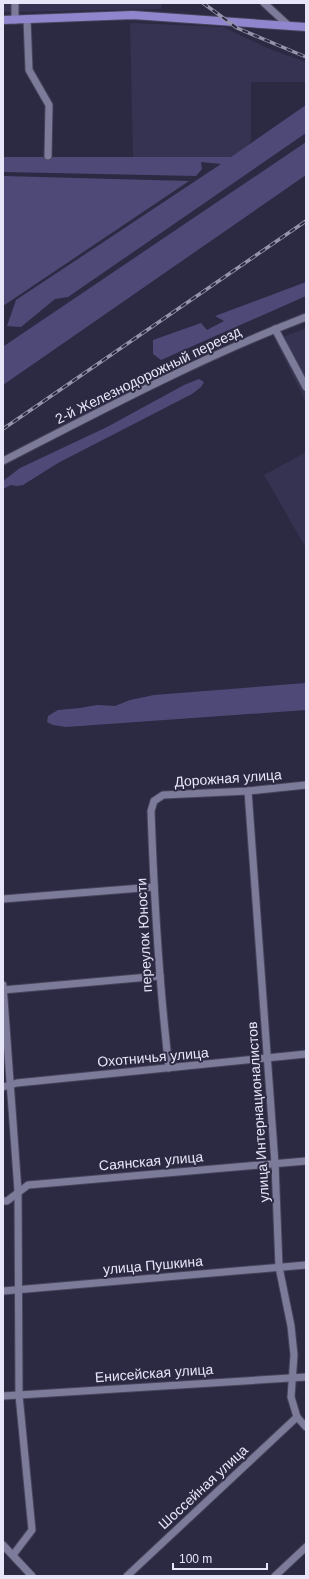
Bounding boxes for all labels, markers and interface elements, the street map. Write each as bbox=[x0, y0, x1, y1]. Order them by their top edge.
street label: 2-й Железнодорожный переезд bbox=[53, 323, 243, 427]
street label: Дорожная улица bbox=[174, 766, 282, 790]
street label: переулок Юности bbox=[133, 877, 155, 993]
street label: улица Интернационалистов bbox=[244, 1021, 272, 1203]
street label: Охотничья улица bbox=[97, 1044, 209, 1070]
street label: Саянская улица bbox=[98, 1148, 204, 1174]
street label: улица Пушкина bbox=[102, 1253, 204, 1277]
street label: Енисейская улица bbox=[94, 1361, 214, 1385]
street label: Шоссейная улица bbox=[155, 1442, 251, 1532]
scale bar bbox=[173, 1545, 267, 1571]
text: 100 m bbox=[179, 1552, 212, 1566]

